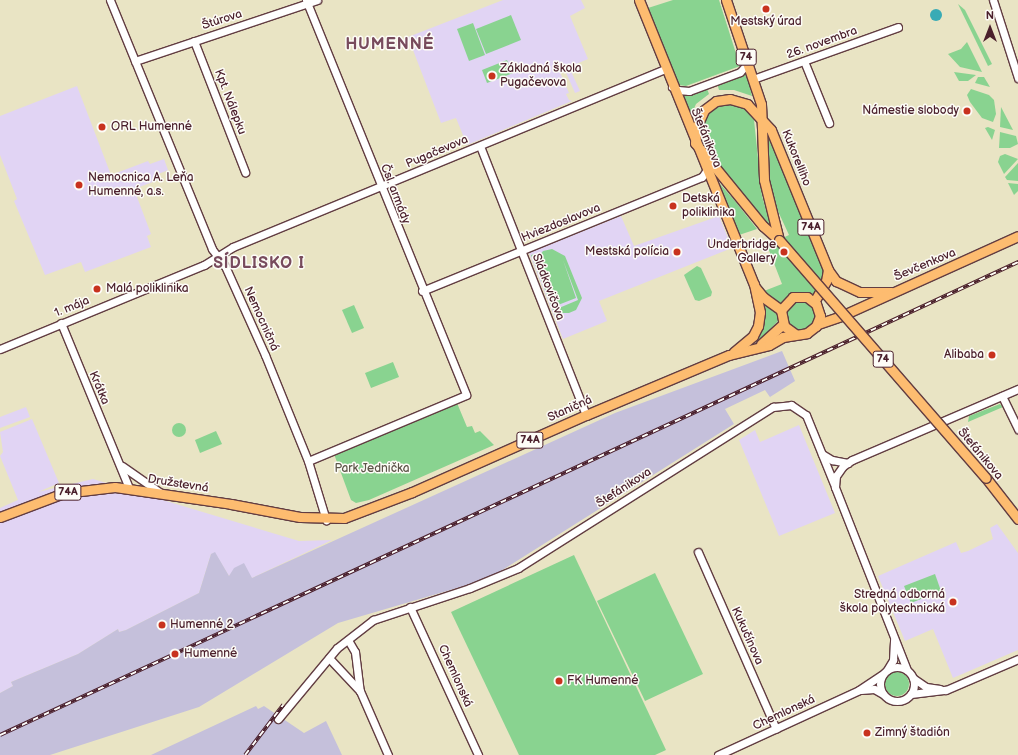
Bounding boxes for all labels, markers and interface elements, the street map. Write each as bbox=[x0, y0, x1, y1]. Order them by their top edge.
marker: Mestský úrad bbox=[761, 4, 771, 14]
street label: Štúrova bbox=[200, 7, 244, 33]
north arrow bbox=[970, 8, 1010, 48]
text: N bbox=[986, 9, 994, 22]
place label: Mestský úrad bbox=[730, 15, 802, 29]
street label: 26. novembra bbox=[785, 24, 859, 62]
district label: HUMENNÉ bbox=[345, 35, 435, 55]
road number: 74 bbox=[735, 48, 757, 66]
place label: Základná škola Pugačevova bbox=[500, 62, 582, 90]
street label: Kpt. Nálepku bbox=[211, 67, 249, 137]
marker: Základná škola Pugačevova bbox=[487, 71, 497, 81]
place label: Námestie slobody bbox=[862, 104, 959, 118]
street label: Štefánikova bbox=[688, 106, 724, 170]
marker: Námestie slobody bbox=[962, 106, 972, 116]
place label: ORL Humenné bbox=[111, 120, 192, 134]
marker: ORL Humenné bbox=[96, 121, 108, 133]
street label: Kukorelliho bbox=[778, 128, 814, 188]
street label: Pugačevova bbox=[404, 132, 470, 172]
street label: Čsl. armády bbox=[377, 162, 413, 226]
place label: Nemocnica A. Leňa Humenné, a.s. bbox=[88, 171, 194, 199]
marker: Nemocnica A. Leňa Humenné, a.s. bbox=[73, 179, 85, 191]
place label: Detská poliklinika bbox=[682, 192, 735, 220]
marker: Detská poliklinika bbox=[667, 200, 679, 212]
street label: Hviezdoslavova bbox=[519, 201, 603, 245]
road number: 74A bbox=[797, 218, 825, 236]
place label: Underbridge Gallery bbox=[707, 238, 776, 266]
place label: Mestská polícia bbox=[585, 245, 669, 259]
street label: Ševčenkova bbox=[892, 246, 958, 284]
marker: Mestská polícia bbox=[672, 247, 682, 257]
marker: Underbridge Gallery bbox=[779, 247, 789, 257]
street label: Sládkovičova bbox=[529, 252, 567, 322]
district label: SÍDLISKO I bbox=[213, 254, 305, 274]
place label: Malá poliklinika bbox=[106, 282, 188, 296]
marker: Malá poliklinika bbox=[91, 283, 103, 295]
street label: Nemocničná bbox=[240, 285, 282, 353]
street label: 1. mája bbox=[52, 293, 92, 321]
place label: Alibaba bbox=[944, 348, 984, 362]
road number: 74 bbox=[872, 350, 894, 368]
marker: Alibaba bbox=[987, 350, 997, 360]
street label: Krátka bbox=[86, 369, 112, 407]
street label: Staničná bbox=[546, 393, 594, 425]
street label: Štefánikova bbox=[954, 425, 1006, 483]
road number: 74A bbox=[516, 431, 544, 449]
park label: Park Jednička bbox=[334, 462, 410, 476]
street label: Štefánikova bbox=[594, 465, 654, 511]
street label: Družstevná bbox=[147, 472, 209, 496]
road number: 74A bbox=[54, 483, 82, 501]
place label: Stredná odborná škola polytechnická bbox=[839, 588, 945, 616]
marker: Stredná odborná škola polytechnická bbox=[948, 597, 958, 607]
street label: Kukučínova bbox=[728, 605, 766, 667]
place label: Humenné 2 bbox=[170, 618, 234, 632]
marker: Humenné 2 bbox=[157, 620, 167, 630]
street label: Chemlonská bbox=[435, 643, 475, 709]
place label: Humenné bbox=[184, 647, 237, 661]
marker: Humenné bbox=[169, 648, 181, 660]
place label: FK Humenné bbox=[567, 674, 638, 688]
marker: FK Humenné bbox=[554, 676, 564, 686]
street label: Chemlonská bbox=[751, 692, 817, 734]
place label: Zimný štadión bbox=[875, 726, 951, 740]
marker: Zimný štadión bbox=[862, 728, 872, 738]

